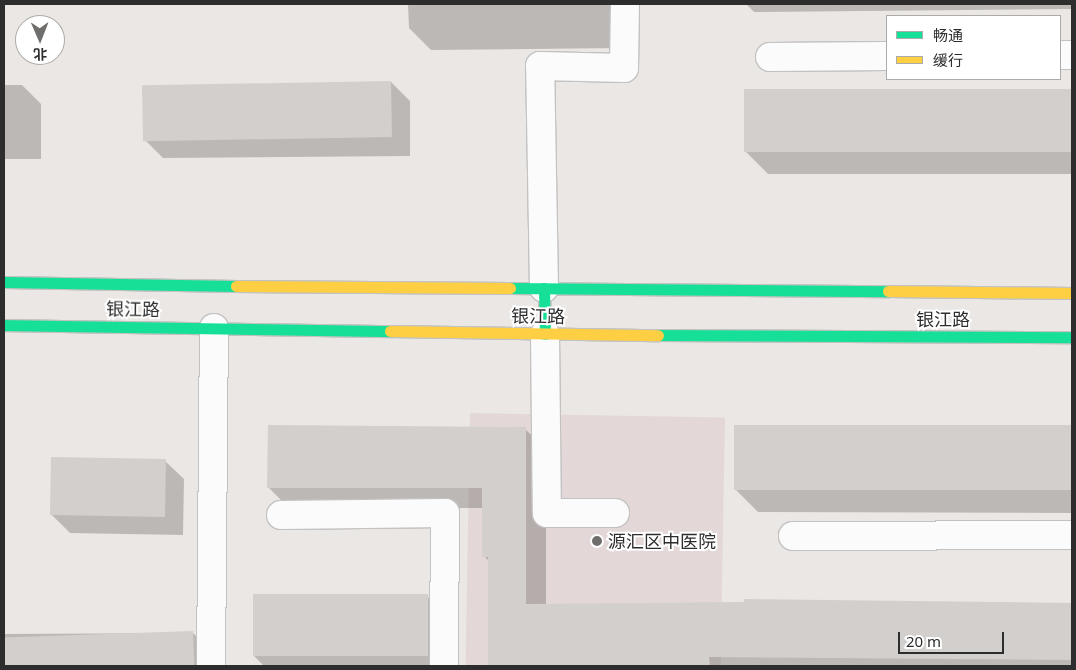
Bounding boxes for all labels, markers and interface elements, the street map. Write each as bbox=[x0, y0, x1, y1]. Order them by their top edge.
north arrow bbox=[15, 15, 65, 65]
legend bbox=[886, 15, 1061, 80]
text: 畅通 bbox=[933, 25, 963, 45]
text: 北 bbox=[33, 45, 47, 64]
text: 缓行 bbox=[933, 50, 963, 70]
street label: 银江路 bbox=[106, 298, 160, 320]
street label: 银江路 bbox=[511, 305, 565, 327]
street label: 银江路 bbox=[916, 308, 970, 330]
place label: 源汇区中医院 bbox=[608, 530, 716, 552]
marker: 源汇区中医院 bbox=[590, 534, 604, 548]
scale bar bbox=[901, 622, 1007, 654]
text: 20 m bbox=[906, 631, 941, 651]

